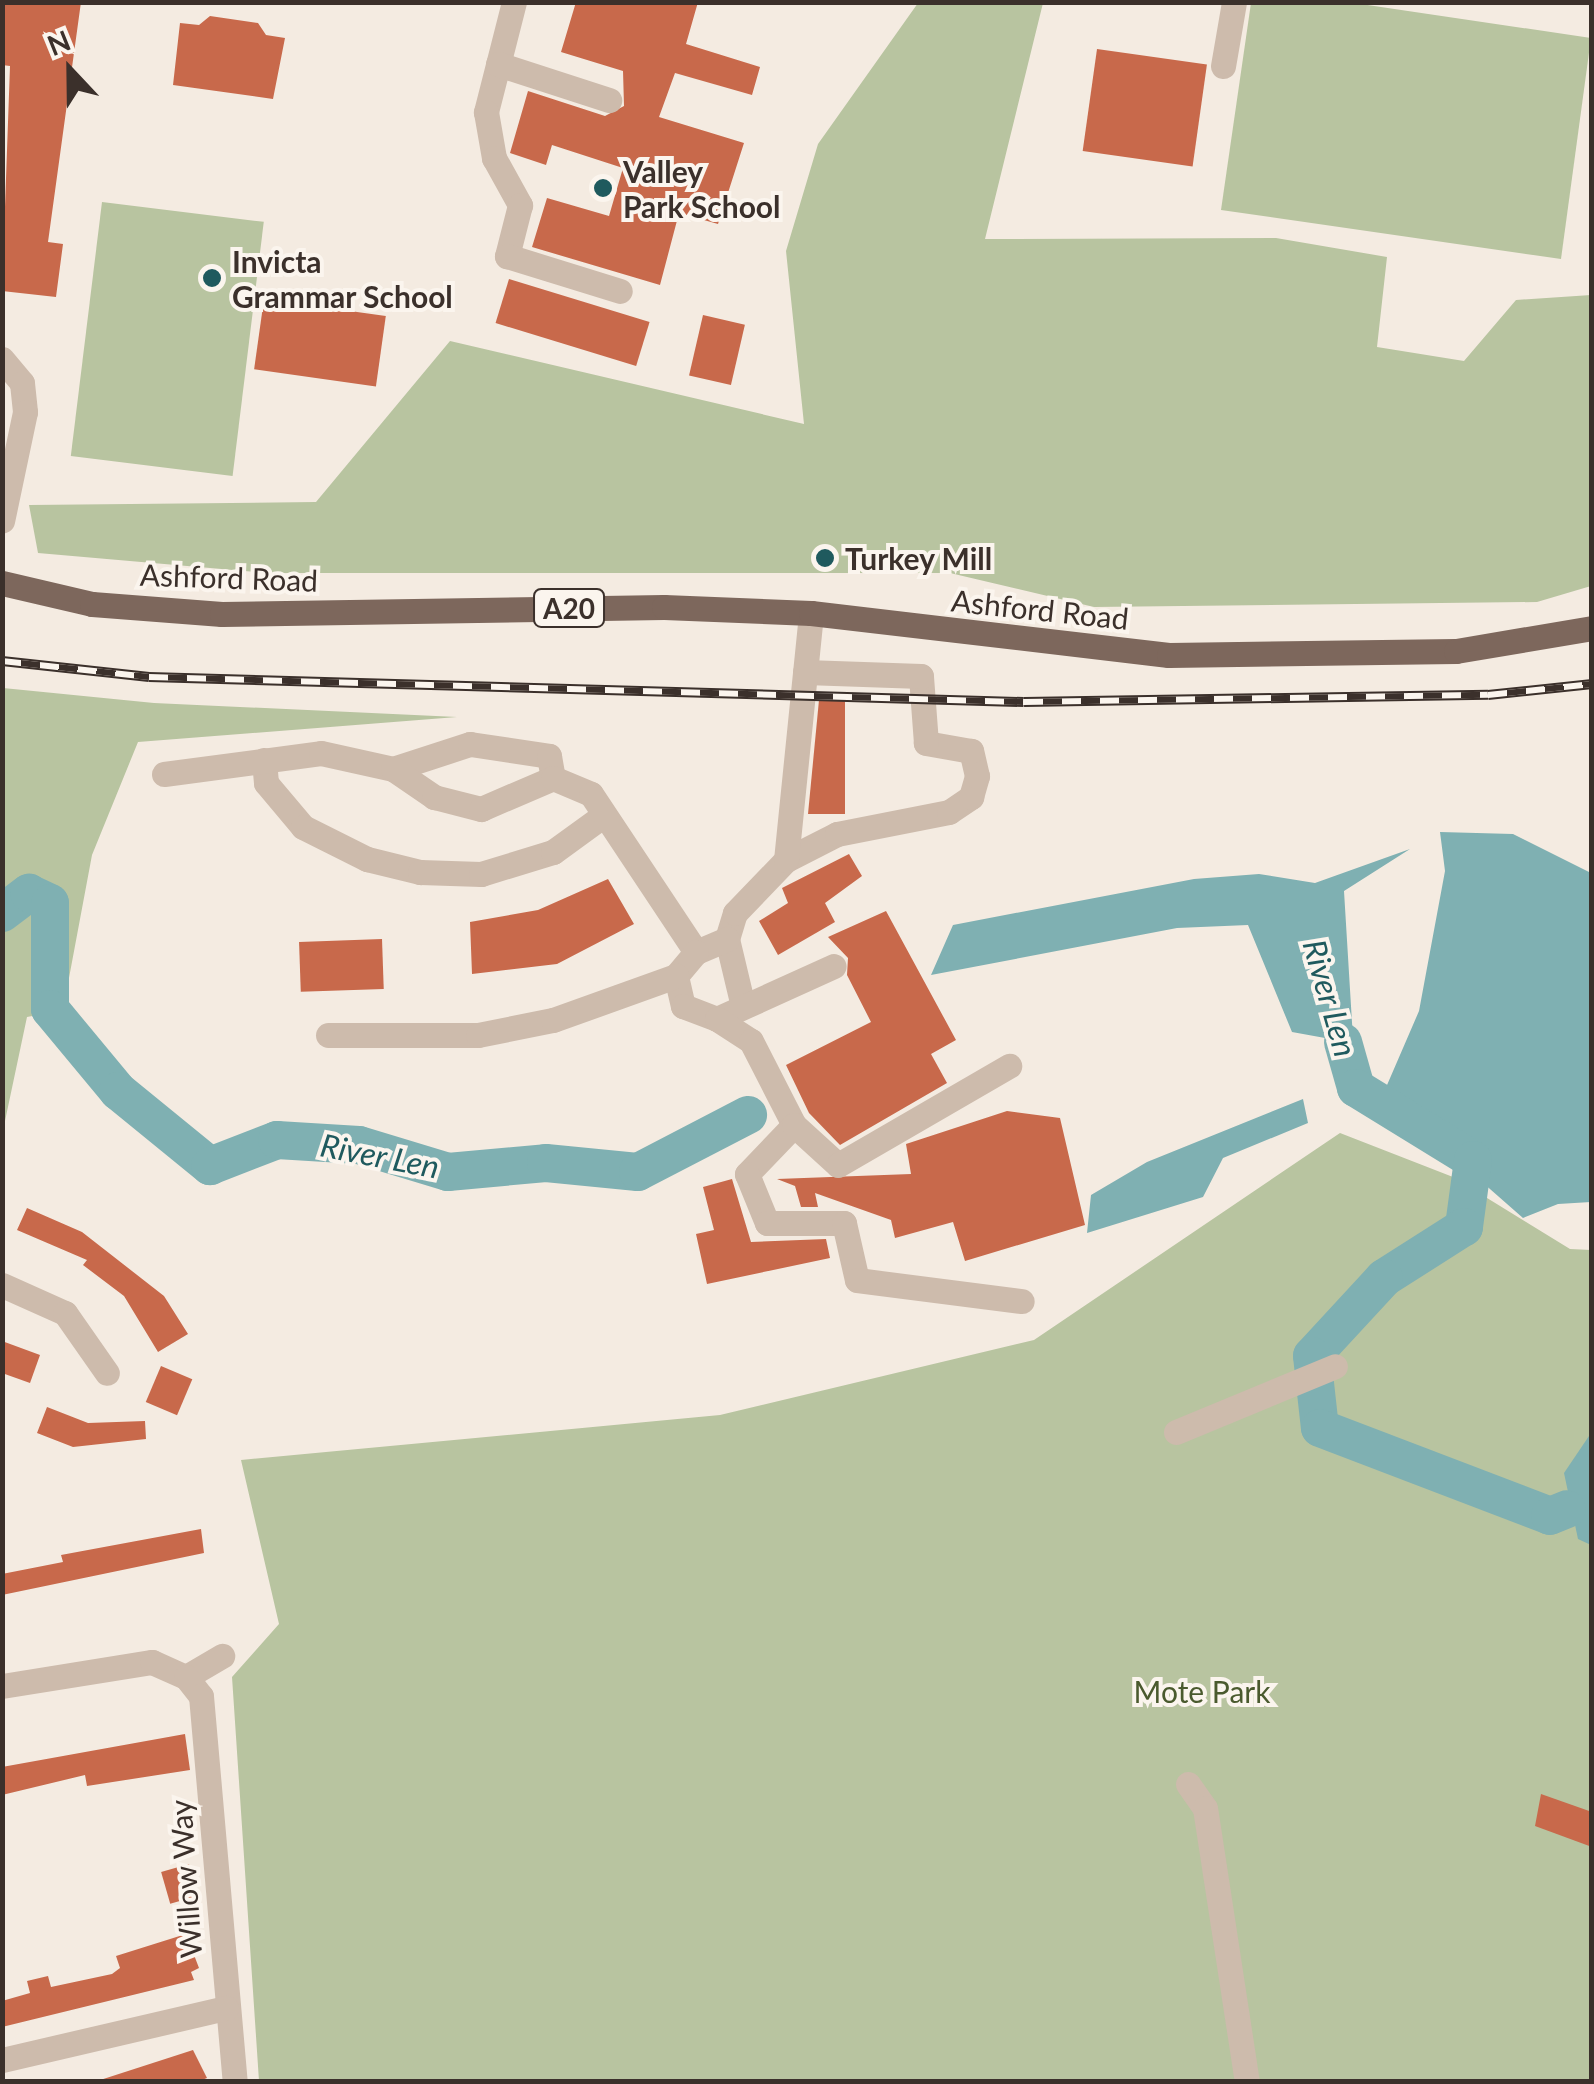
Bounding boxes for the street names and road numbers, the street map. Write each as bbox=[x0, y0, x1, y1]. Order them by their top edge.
street label: Ashford Road bbox=[139, 556, 319, 598]
street label: Ashford Road bbox=[950, 582, 1130, 636]
road number: A20 bbox=[532, 585, 606, 631]
street label: Willow Way bbox=[161, 1798, 209, 1960]

